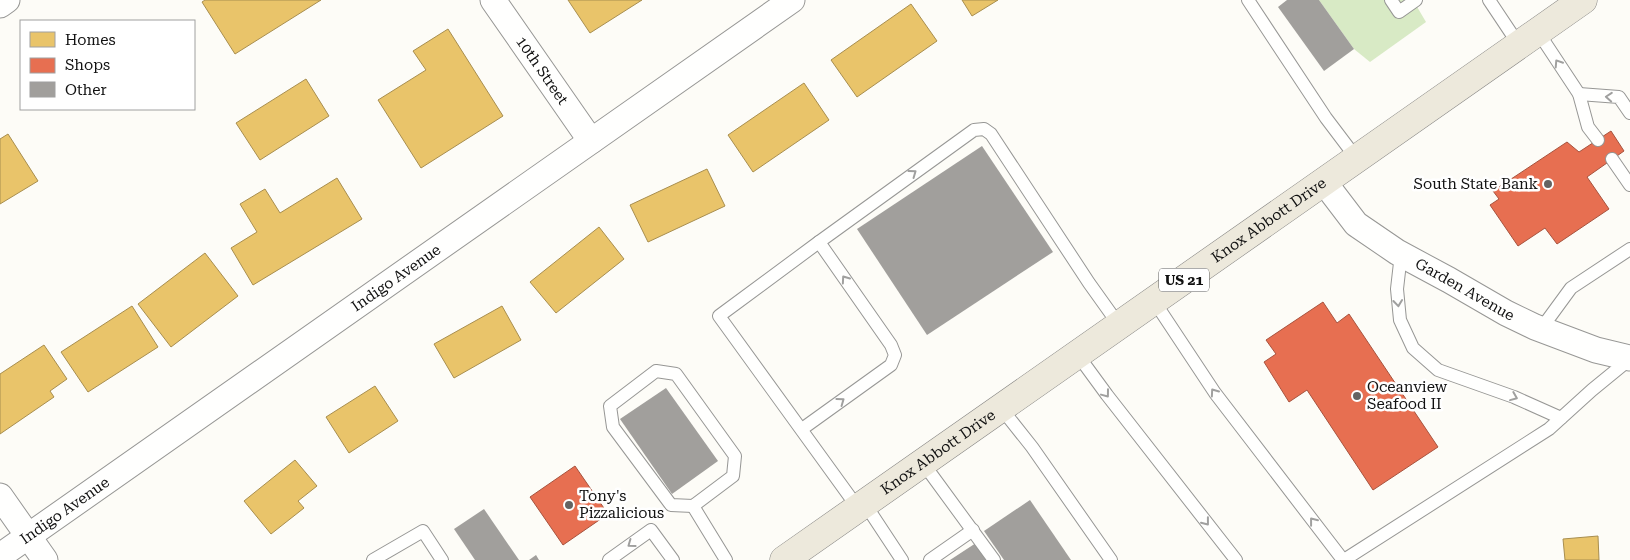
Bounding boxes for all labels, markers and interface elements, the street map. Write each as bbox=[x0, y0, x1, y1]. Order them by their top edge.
legend bbox=[20, 20, 195, 110]
text: Homes bbox=[65, 31, 116, 49]
street label: 10th Street bbox=[512, 33, 572, 109]
text: Shops bbox=[65, 56, 110, 74]
one-way arrow bbox=[1555, 60, 1565, 69]
text: Other bbox=[65, 81, 107, 99]
one-way arrow bbox=[1605, 91, 1613, 102]
one-way arrow bbox=[907, 171, 916, 179]
street label: Knox Abbott Drive bbox=[1208, 174, 1330, 267]
place label: South State Bank bbox=[1413, 175, 1538, 193]
marker: South State Bank bbox=[1542, 178, 1554, 190]
street label: Indigo Avenue bbox=[348, 240, 444, 315]
street label: Garden Avenue bbox=[1412, 254, 1517, 325]
road number: US 21 bbox=[1159, 268, 1209, 292]
one-way arrow bbox=[842, 276, 851, 285]
one-way arrow bbox=[1392, 299, 1403, 307]
place label: Oceanview Seafood II bbox=[1367, 378, 1448, 413]
one-way arrow bbox=[1100, 388, 1109, 398]
one-way arrow bbox=[1211, 388, 1220, 398]
marker: Oceanview Seafood II bbox=[1351, 390, 1363, 402]
one-way arrow bbox=[1509, 391, 1518, 401]
one-way arrow bbox=[836, 398, 845, 407]
street label: Knox Abbott Drive bbox=[877, 406, 999, 498]
street label: Indigo Avenue bbox=[17, 473, 113, 548]
place label: Tony's Pizzalicious bbox=[579, 487, 664, 522]
marker: Tony's Pizzalicious bbox=[563, 499, 575, 511]
one-way arrow bbox=[1201, 516, 1209, 525]
one-way arrow bbox=[1310, 517, 1319, 527]
one-way arrow bbox=[627, 538, 637, 547]

